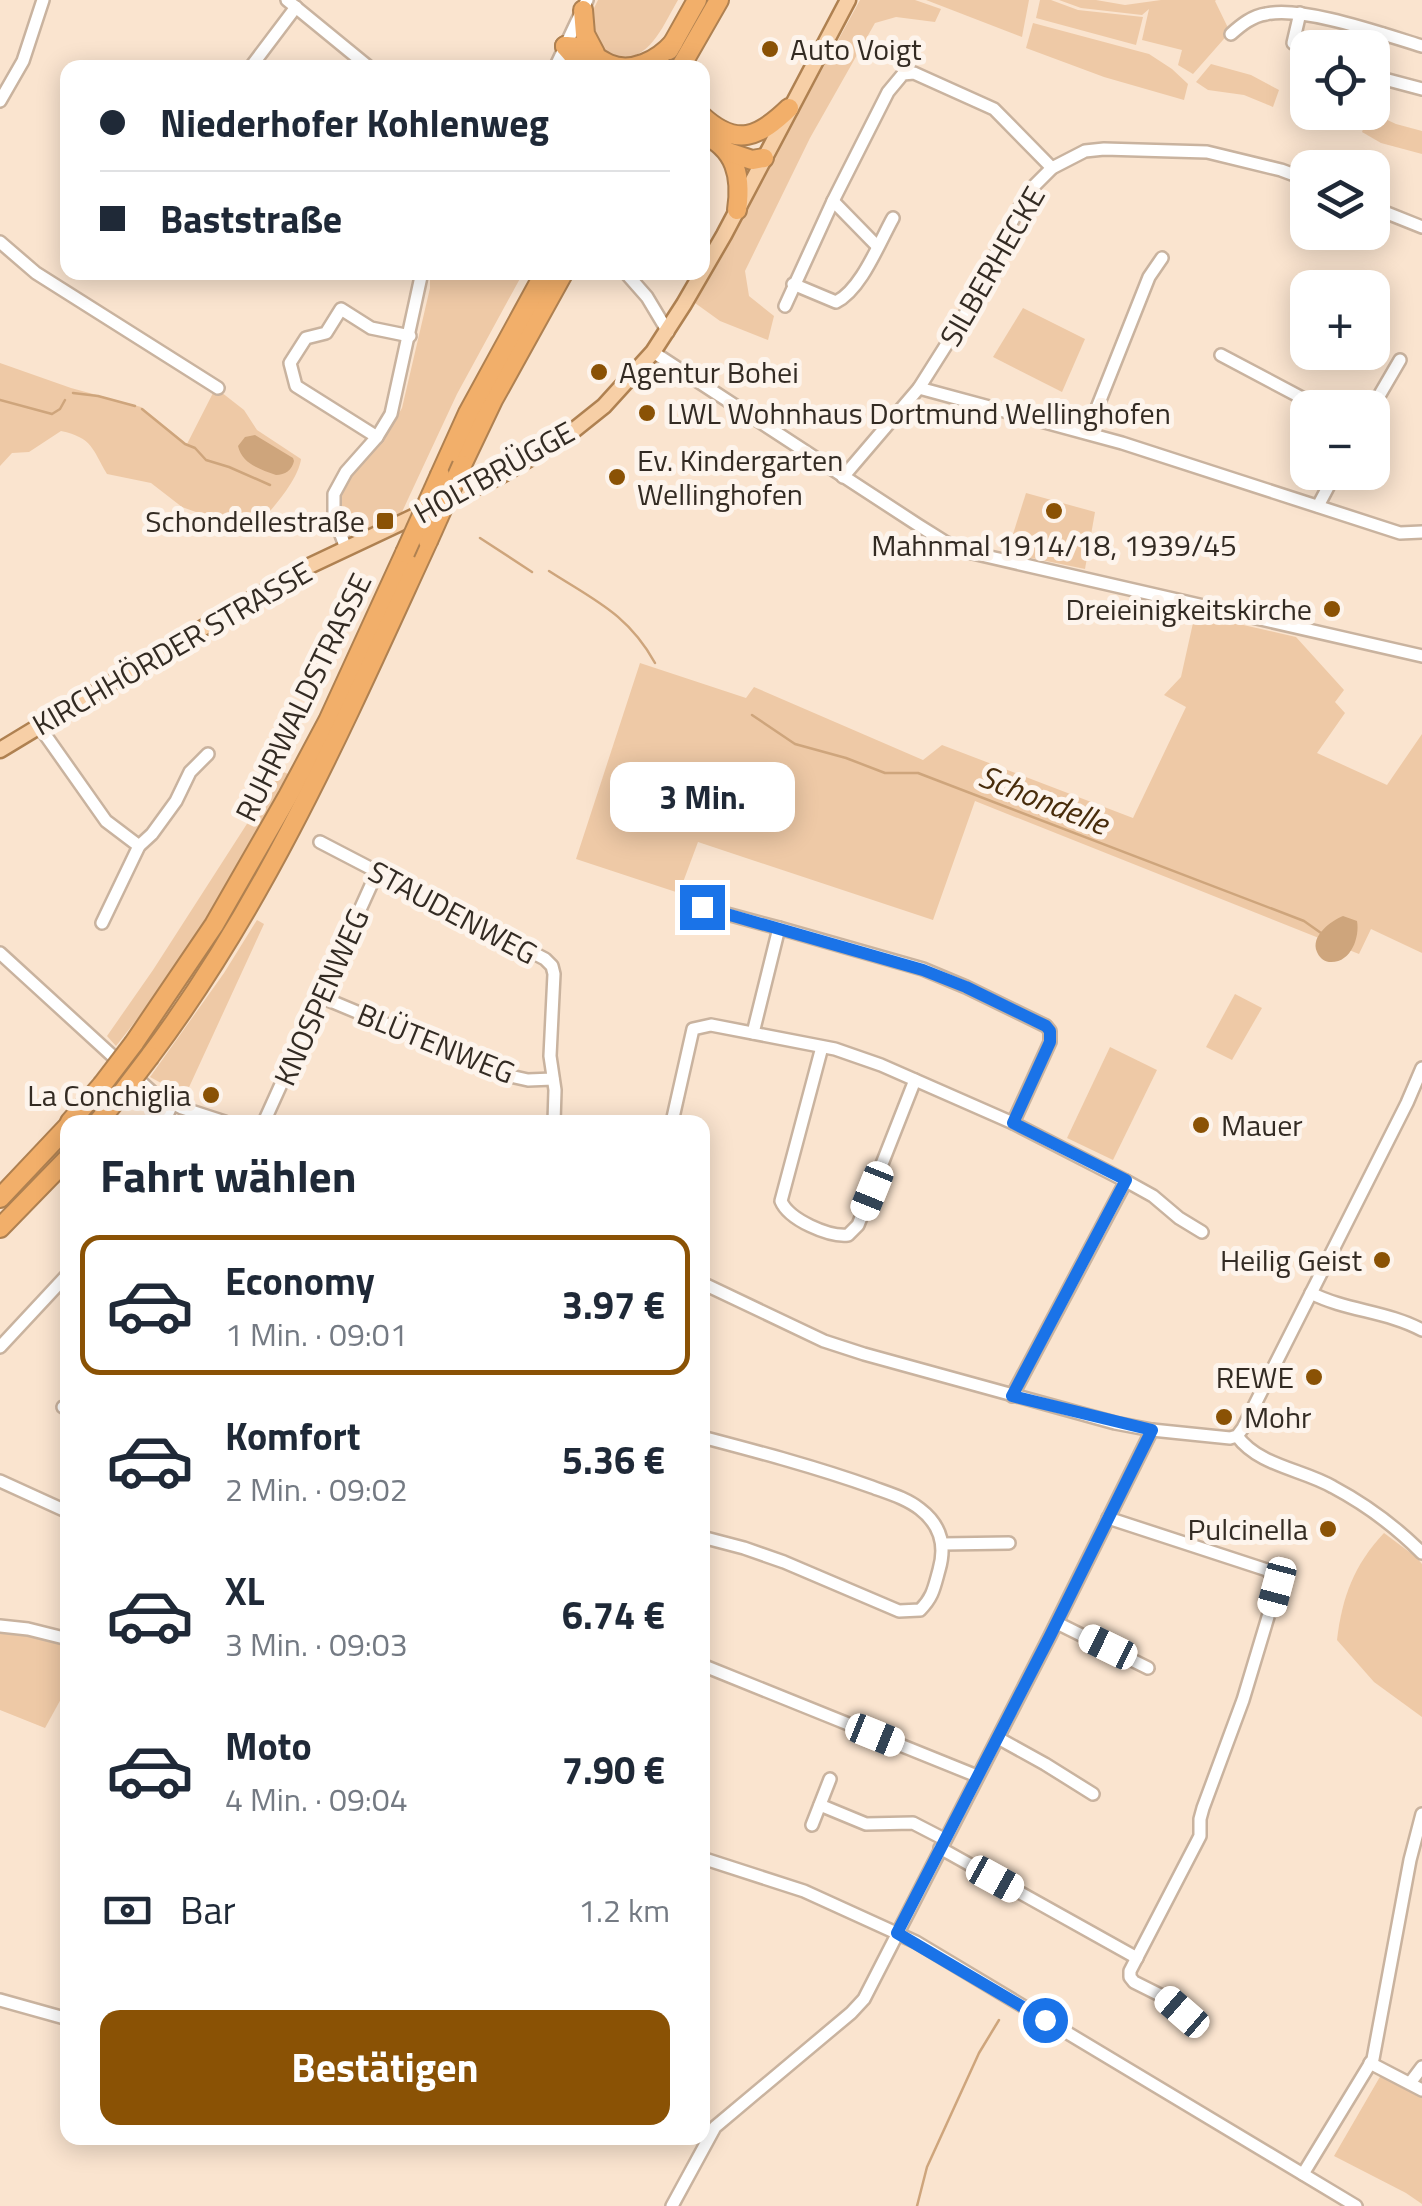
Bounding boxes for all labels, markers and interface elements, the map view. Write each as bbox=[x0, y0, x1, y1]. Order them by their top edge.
place label: Auto Voigt bbox=[790, 26, 922, 72]
map controls bbox=[1290, 30, 1390, 490]
button: locate bbox=[1290, 30, 1390, 130]
marker: Auto Voigt bbox=[759, 38, 781, 60]
text: Niederhofer Kohlenweg bbox=[160, 94, 549, 152]
button: layers bbox=[1290, 150, 1390, 250]
street label: SILBERHECKE bbox=[928, 177, 1056, 355]
text: Baststraße bbox=[160, 190, 342, 248]
button: + bbox=[1290, 270, 1390, 370]
place label: Agentur Bohei bbox=[619, 349, 799, 395]
marker: Agentur Bohei bbox=[588, 361, 610, 383]
place label: LWL Wohnhaus Dortmund Wellinghofen bbox=[667, 390, 1171, 436]
button: − bbox=[1290, 390, 1390, 490]
marker: LWL Wohnhaus Dortmund Wellinghofen bbox=[636, 402, 658, 424]
street label: HOLTBRÜGGE bbox=[405, 409, 583, 535]
place label: Ev. Kindergarten Wellinghofen bbox=[637, 437, 843, 517]
marker: Ev. Kindergarten Wellinghofen bbox=[606, 466, 628, 488]
place label: Schondellestraße bbox=[145, 498, 365, 544]
marker: Mahnmal 1914/18, 1939/45 bbox=[1043, 500, 1065, 522]
marker: Schondellestraße bbox=[374, 510, 396, 532]
place label: Mahnmal 1914/18, 1939/45 bbox=[871, 522, 1237, 568]
street label: KIRCHHÖRDER STRASSE bbox=[24, 549, 320, 747]
street label: RUHRWALDSTRASSE bbox=[223, 565, 383, 829]
place label: Dreieinigkeitskirche bbox=[1065, 586, 1312, 632]
marker: Dreieinigkeitskirche bbox=[1321, 598, 1343, 620]
water label: Schondelle bbox=[972, 751, 1118, 848]
callout: 3 Min. bbox=[610, 762, 794, 832]
text: 3 Min. bbox=[659, 773, 746, 821]
street label: STAUDENWEG bbox=[360, 848, 546, 976]
route end bbox=[680, 885, 725, 930]
street label: KNOSPENWEG bbox=[261, 901, 381, 1093]
street label: BLÜTENWEG bbox=[351, 991, 521, 1095]
place label: La Conchiglia bbox=[27, 1072, 191, 1118]
marker: La Conchiglia bbox=[200, 1084, 222, 1106]
place label: Mauer bbox=[1221, 1102, 1303, 1148]
marker: Mauer bbox=[1190, 1114, 1212, 1136]
text: Fahrt wählen bbox=[100, 1141, 357, 1209]
car bbox=[847, 1158, 897, 1224]
place label: Heilig Geist bbox=[1220, 1237, 1362, 1283]
marker: Heilig Geist bbox=[1371, 1249, 1393, 1271]
text: Economy bbox=[225, 1252, 375, 1310]
icon: car bbox=[105, 1260, 195, 1350]
text: 3.97 € bbox=[562, 1276, 665, 1334]
text: 1 Min. · 09:01 bbox=[225, 1310, 408, 1358]
place label: REWE bbox=[1216, 1354, 1294, 1400]
marker: REWE bbox=[1303, 1366, 1325, 1388]
place label: Mohr bbox=[1244, 1394, 1311, 1440]
marker: Mohr bbox=[1213, 1406, 1235, 1428]
text: Komfort bbox=[225, 1407, 361, 1465]
icon: car bbox=[105, 1415, 195, 1505]
text: 5.36 € bbox=[562, 1431, 665, 1489]
text: 2 Min. · 09:02 bbox=[225, 1465, 408, 1513]
place label: Pulcinella bbox=[1188, 1506, 1308, 1552]
marker: Pulcinella bbox=[1317, 1518, 1339, 1540]
car bbox=[1255, 1554, 1299, 1620]
text: XL bbox=[225, 1562, 265, 1620]
icon: car bbox=[105, 1570, 195, 1660]
text: 6.74 € bbox=[562, 1586, 665, 1644]
text: 3 Min. · 09:03 bbox=[225, 1620, 408, 1668]
car bbox=[1074, 1620, 1142, 1674]
car bbox=[842, 1710, 908, 1760]
text: Moto bbox=[225, 1717, 312, 1775]
icon: car bbox=[105, 1725, 195, 1815]
text: 7.90 € bbox=[562, 1741, 665, 1799]
text: 4 Min. · 09:04 bbox=[225, 1775, 408, 1823]
car bbox=[961, 1851, 1029, 1907]
text: Bar bbox=[180, 1881, 236, 1939]
icon: cash bbox=[100, 1883, 155, 1938]
text: 1.2 km bbox=[578, 1886, 670, 1934]
car bbox=[1150, 1981, 1214, 2043]
route start bbox=[1023, 1998, 1068, 2043]
button: Bestätigen bbox=[100, 2010, 670, 2125]

